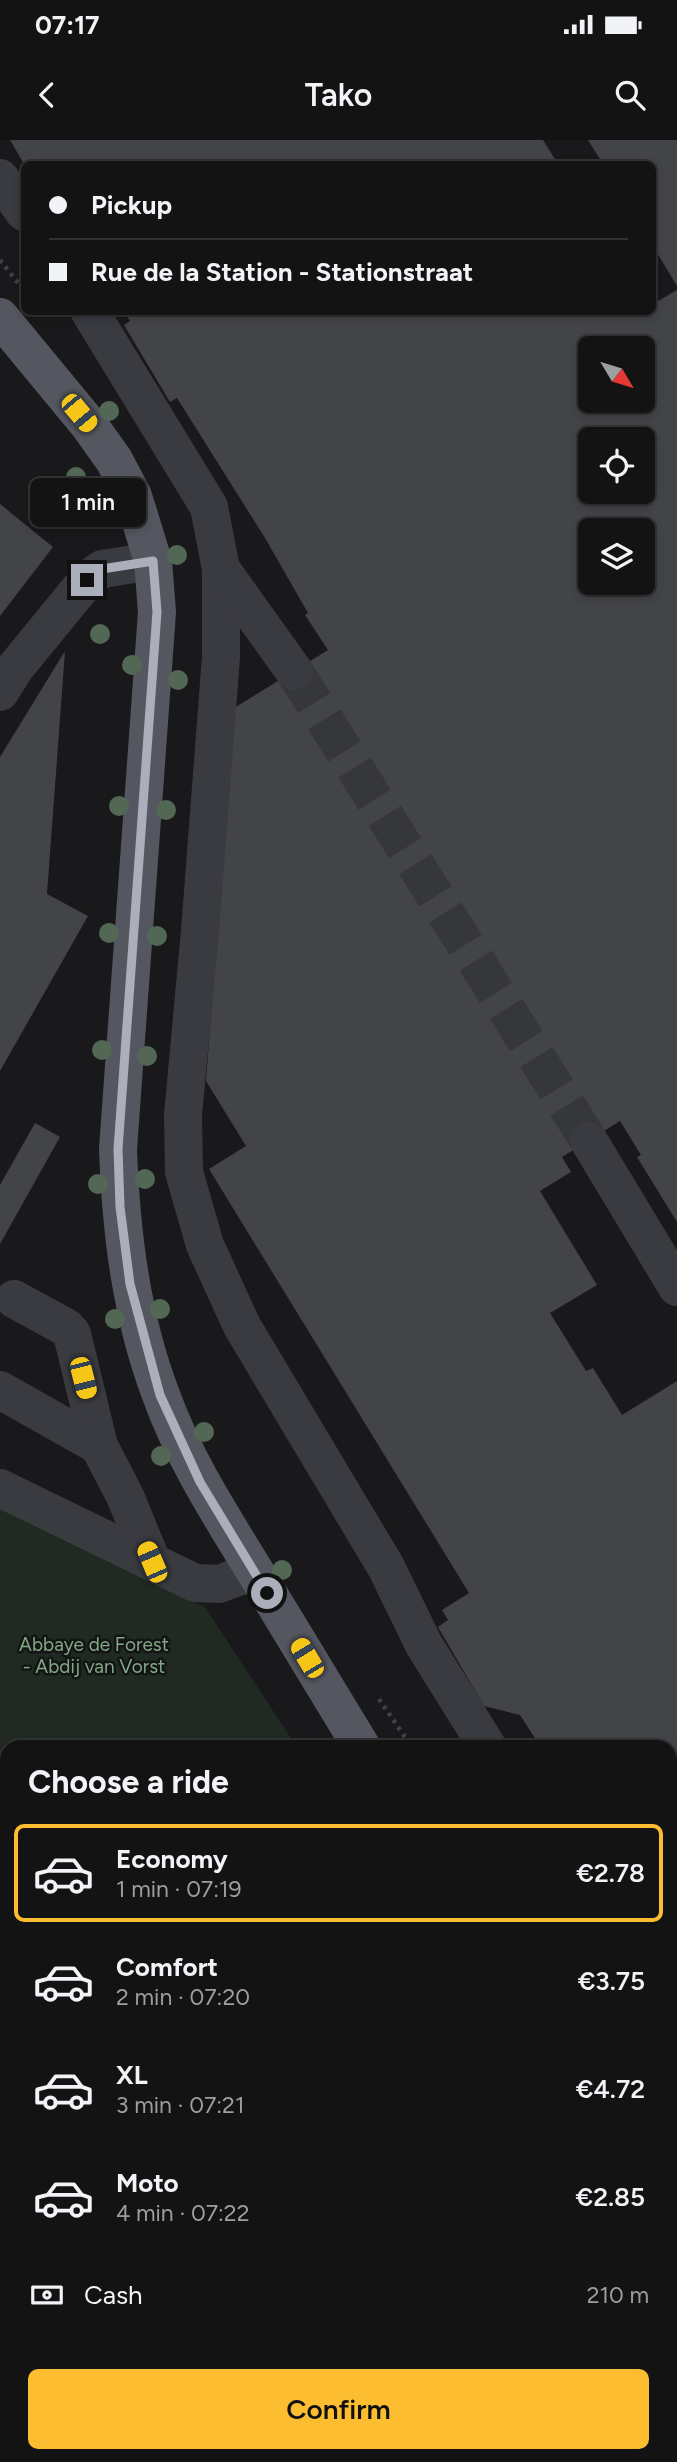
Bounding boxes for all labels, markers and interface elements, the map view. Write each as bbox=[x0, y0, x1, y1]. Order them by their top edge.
text: 07:17 bbox=[35, 9, 100, 41]
icon: back bbox=[28, 76, 66, 114]
text: Tako bbox=[305, 76, 372, 114]
icon: search bbox=[611, 76, 649, 114]
text: Pickup bbox=[91, 189, 172, 221]
text: Rue de la Station - Stationstraat bbox=[91, 256, 473, 288]
north arrow bbox=[578, 336, 654, 413]
map controls bbox=[578, 336, 655, 595]
car bbox=[58, 390, 101, 436]
button: locate bbox=[578, 427, 655, 504]
callout: 1 min bbox=[29, 478, 145, 528]
text: 1 min bbox=[61, 488, 115, 516]
button: layers bbox=[578, 518, 655, 595]
route end bbox=[71, 564, 103, 596]
car bbox=[68, 1355, 99, 1401]
car bbox=[135, 1539, 170, 1585]
route start bbox=[251, 1577, 283, 1609]
park label: Abbaye de Forest - Abdij van Vorst bbox=[19, 1633, 169, 1678]
car bbox=[288, 1635, 327, 1681]
text: Choose a ride bbox=[28, 1763, 229, 1801]
icon: car bbox=[32, 1842, 95, 1905]
text: Economy bbox=[116, 1843, 228, 1875]
text: €2.78 bbox=[576, 1857, 645, 1889]
text: 1 min · 07:19 bbox=[116, 1875, 242, 1903]
icon: car bbox=[32, 1950, 95, 2013]
text: Comfort bbox=[116, 1951, 218, 1983]
text: €3.75 bbox=[578, 1965, 645, 1997]
text: 2 min · 07:20 bbox=[116, 1983, 250, 2011]
icon: car bbox=[32, 2058, 95, 2121]
text: XL bbox=[116, 2059, 148, 2091]
text: €4.72 bbox=[576, 2073, 645, 2105]
text: 3 min · 07:21 bbox=[116, 2091, 244, 2119]
icon: car bbox=[32, 2166, 95, 2229]
text: Moto bbox=[116, 2167, 179, 2199]
text: €2.85 bbox=[575, 2181, 645, 2213]
text: 4 min · 07:22 bbox=[116, 2199, 250, 2227]
icon: cash bbox=[28, 2276, 66, 2314]
text: Cash bbox=[84, 2279, 143, 2311]
text: 210 m bbox=[587, 2281, 649, 2309]
button: Confirm bbox=[28, 2369, 649, 2449]

